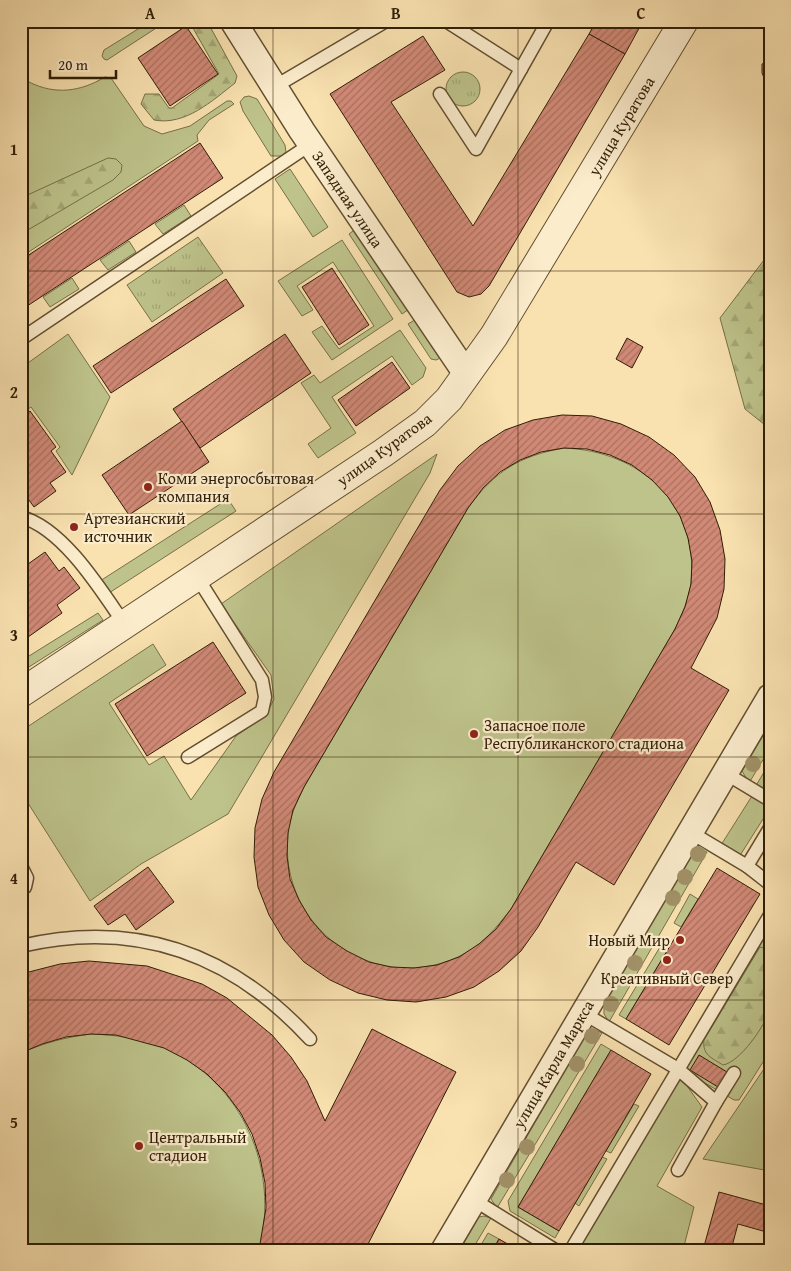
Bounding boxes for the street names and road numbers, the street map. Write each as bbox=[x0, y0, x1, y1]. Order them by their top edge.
street label: улица Куратова bbox=[581, 71, 660, 181]
street label: Западная улица bbox=[306, 145, 390, 253]
street label: улица Куратова bbox=[331, 406, 437, 492]
street label: улица Карла Маркса bbox=[506, 995, 600, 1133]

